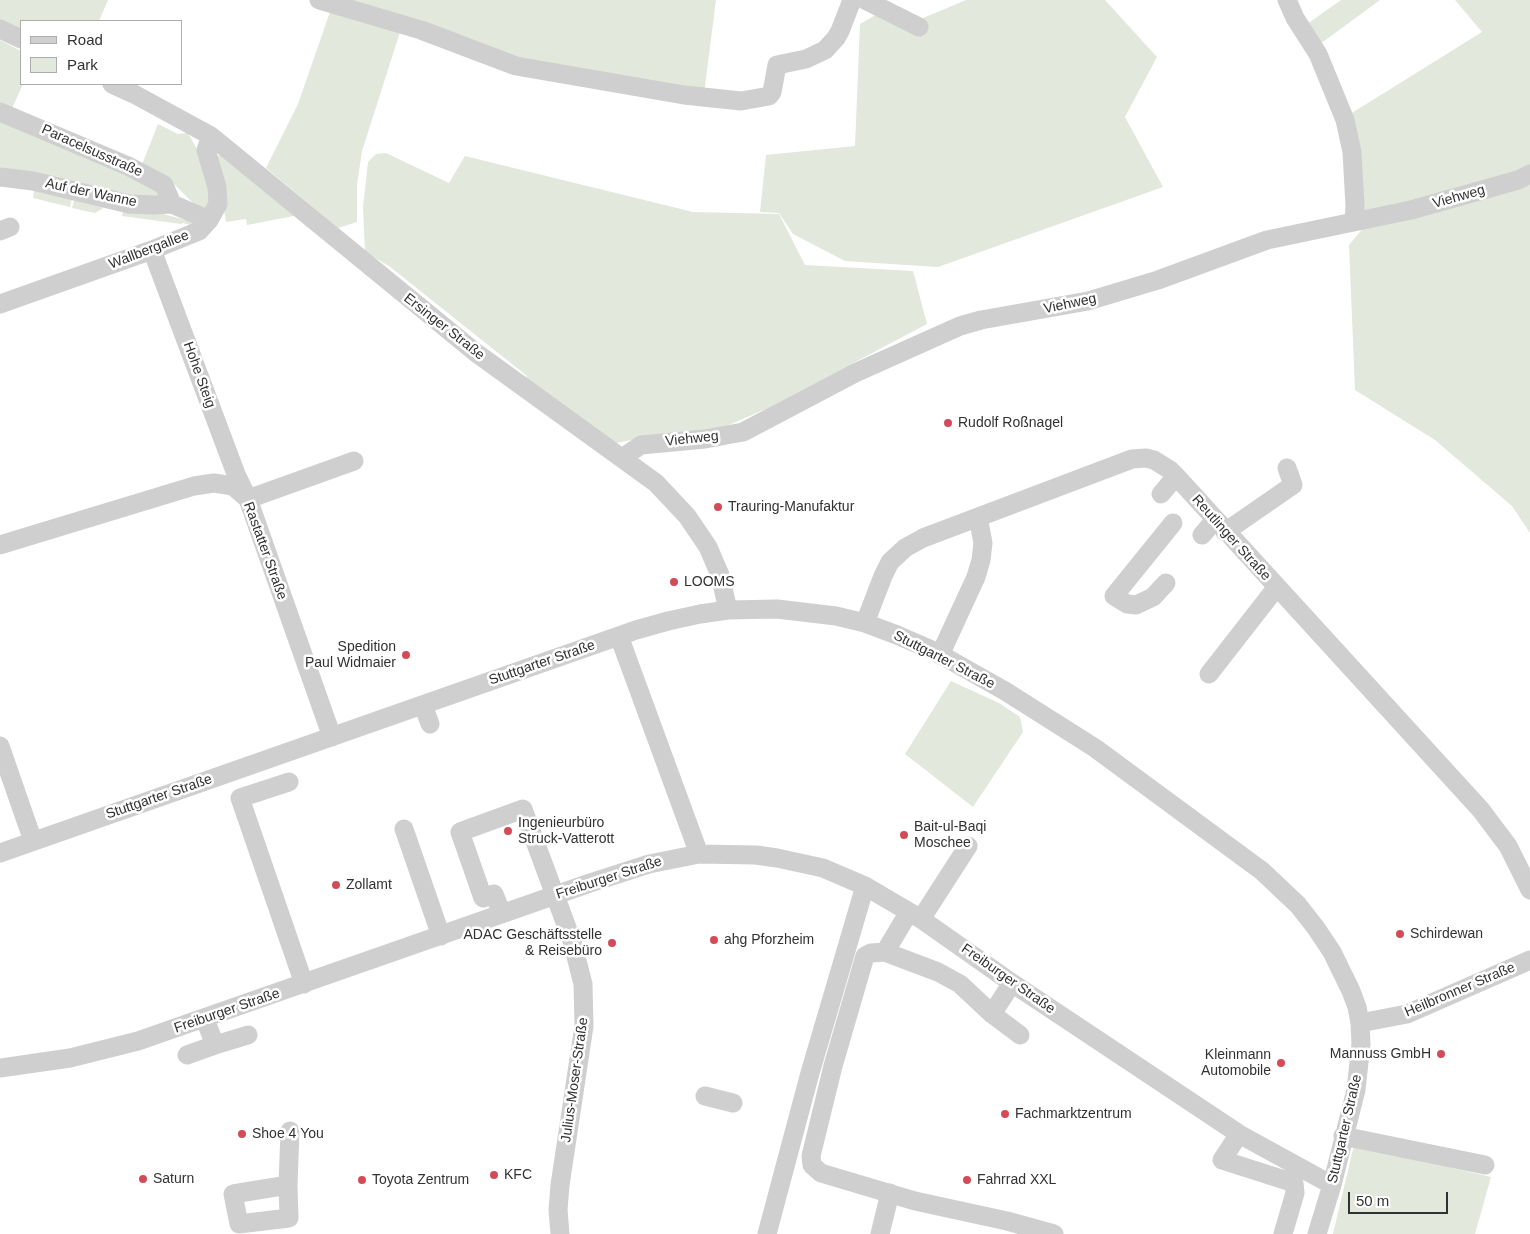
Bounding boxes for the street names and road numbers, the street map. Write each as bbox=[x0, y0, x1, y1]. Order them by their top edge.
street label: Paracelsusstraße bbox=[39, 121, 145, 181]
street label: Auf der Wanne bbox=[44, 175, 138, 211]
street label: Viehweg bbox=[1431, 182, 1487, 212]
street label: Wallbergallee bbox=[107, 227, 191, 273]
street label: Ersinger Straße bbox=[400, 290, 488, 364]
street label: Viehweg bbox=[1042, 290, 1098, 318]
street label: Hohe Steig bbox=[179, 340, 219, 410]
street label: Viehweg bbox=[665, 428, 719, 450]
street label: Reutlinger Straße bbox=[1188, 492, 1274, 584]
street label: Rastatter Straße bbox=[240, 500, 290, 602]
street label: Stuttgarter Straße bbox=[891, 627, 997, 693]
street label: Stuttgarter Straße bbox=[487, 637, 597, 689]
street label: Stuttgarter Straße bbox=[104, 771, 214, 823]
street label: Freiburger Straße bbox=[554, 853, 664, 903]
street label: Freiburger Straße bbox=[958, 940, 1058, 1018]
street label: Heilbronner Straße bbox=[1402, 959, 1518, 1021]
street label: Freiburger Straße bbox=[172, 985, 282, 1037]
street label: Julius-Moser-Straße bbox=[558, 1016, 592, 1144]
street label: Stuttgarter Straße bbox=[1324, 1073, 1366, 1185]

